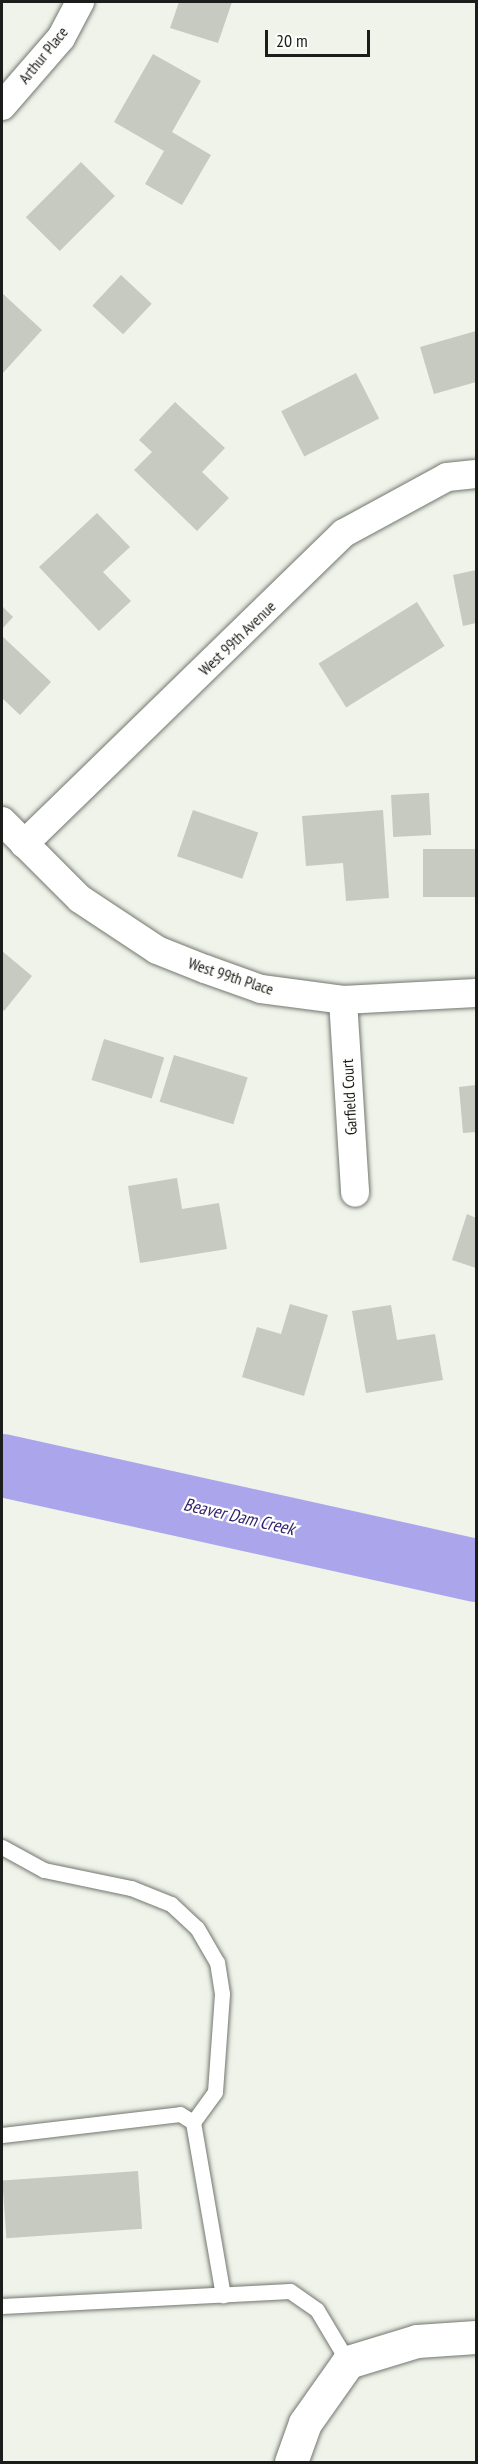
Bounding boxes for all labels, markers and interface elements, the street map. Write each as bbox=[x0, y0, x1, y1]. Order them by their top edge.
scale bar bbox=[268, 18, 373, 56]
street label: Arthur Place bbox=[14, 23, 72, 87]
text: 20 m bbox=[276, 29, 308, 52]
street label: West 99th Avenue bbox=[194, 596, 280, 680]
street label: West 99th Place bbox=[186, 953, 276, 999]
street label: Garfield Court bbox=[337, 1058, 361, 1136]
water label: Beaver Dam Creek bbox=[181, 1494, 297, 1540]

